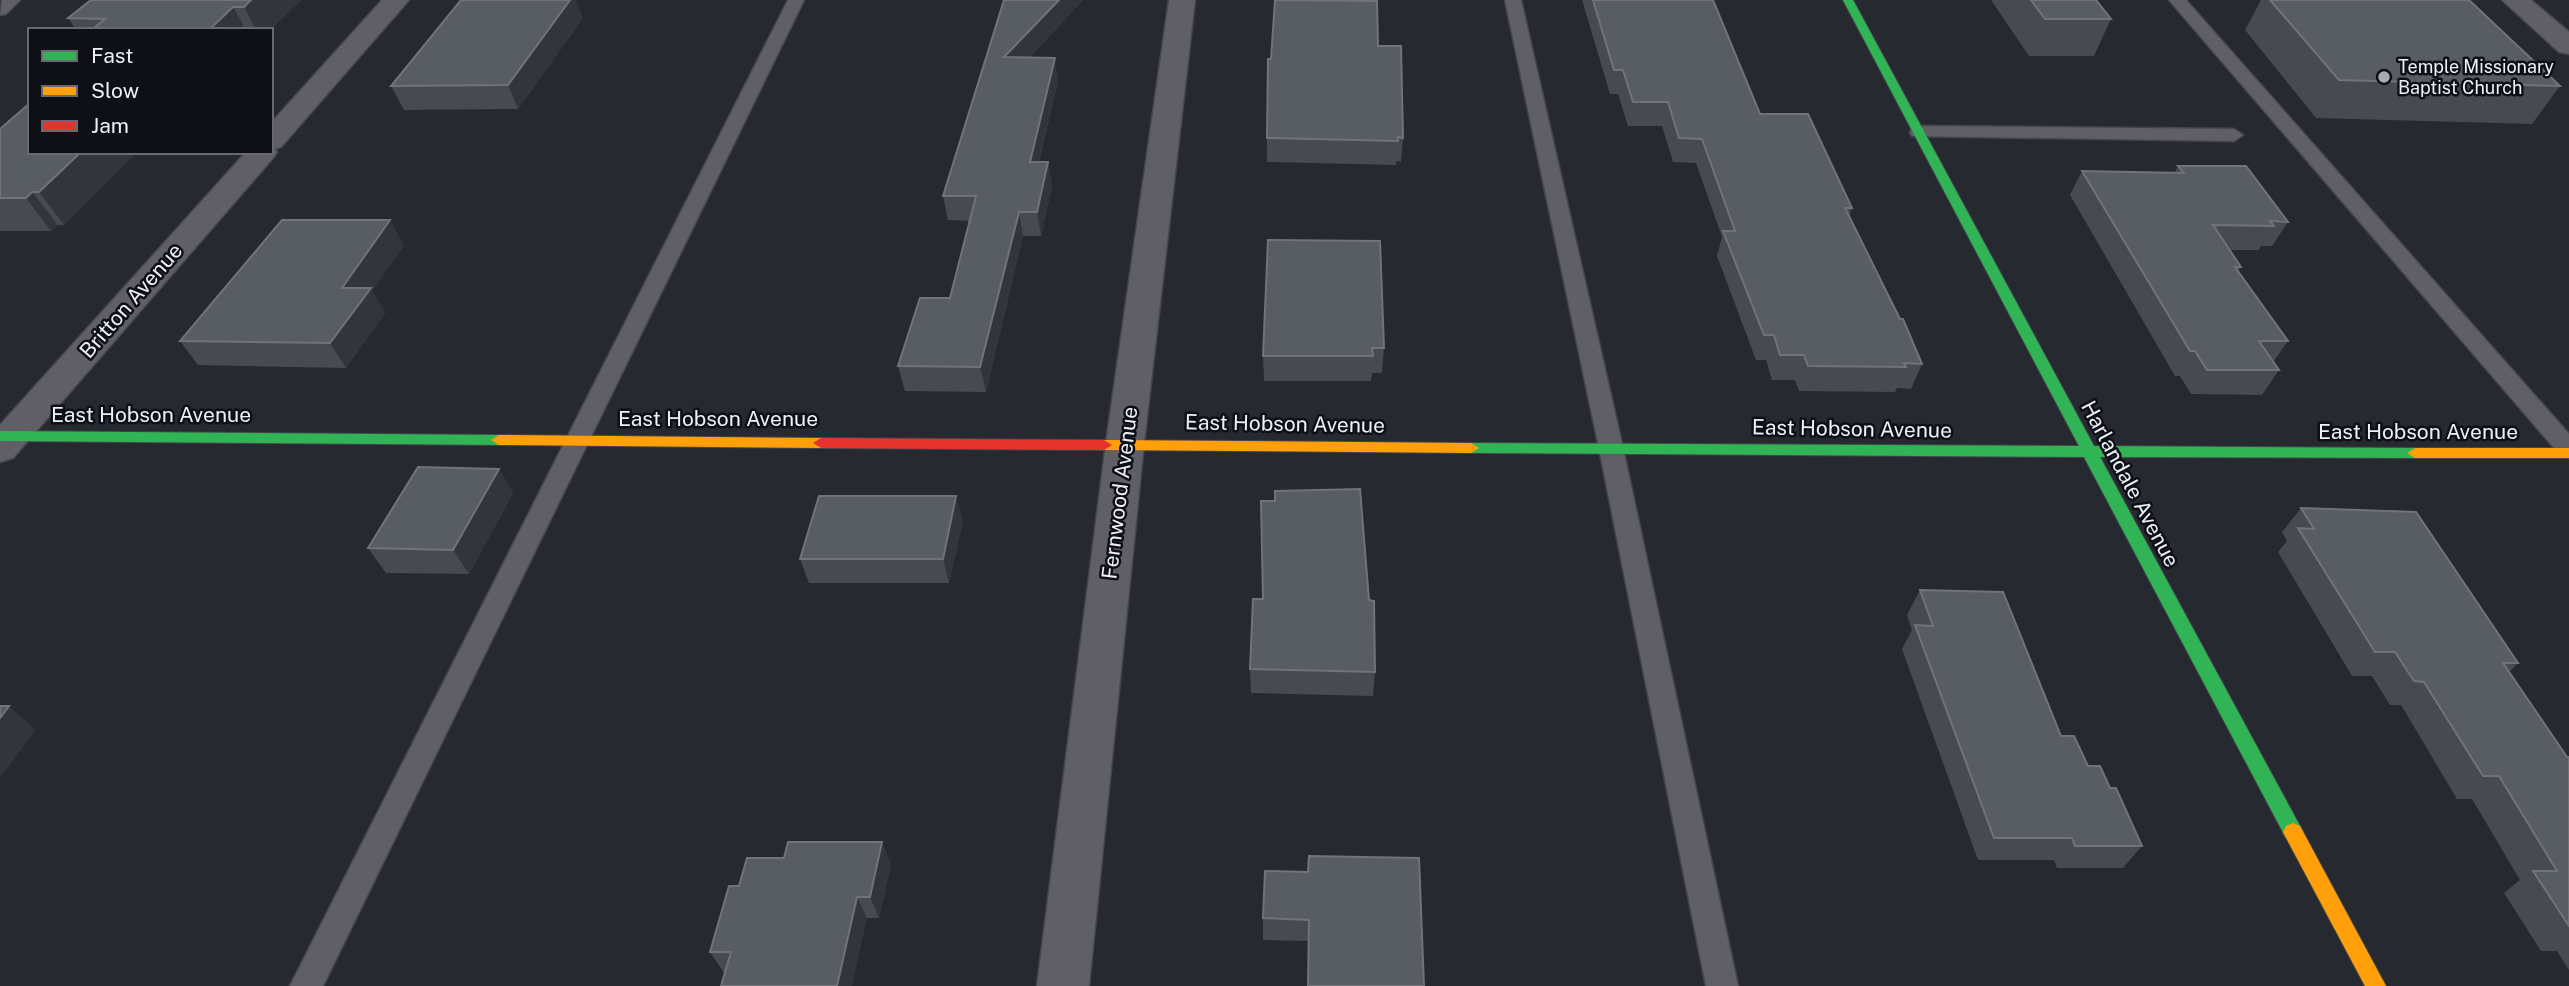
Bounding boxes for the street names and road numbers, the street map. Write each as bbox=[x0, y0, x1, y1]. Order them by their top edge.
street label: Britton Avenue bbox=[74, 238, 187, 363]
street label: Harlandale Avenue bbox=[2076, 396, 2185, 571]
street label: East Hobson Avenue bbox=[51, 402, 251, 427]
street label: Fernwood Avenue bbox=[1097, 405, 1142, 581]
street label: East Hobson Avenue bbox=[618, 406, 818, 431]
street label: East Hobson Avenue bbox=[1185, 409, 1385, 438]
street label: East Hobson Avenue bbox=[1752, 414, 1952, 443]
street label: East Hobson Avenue bbox=[2318, 419, 2518, 444]

